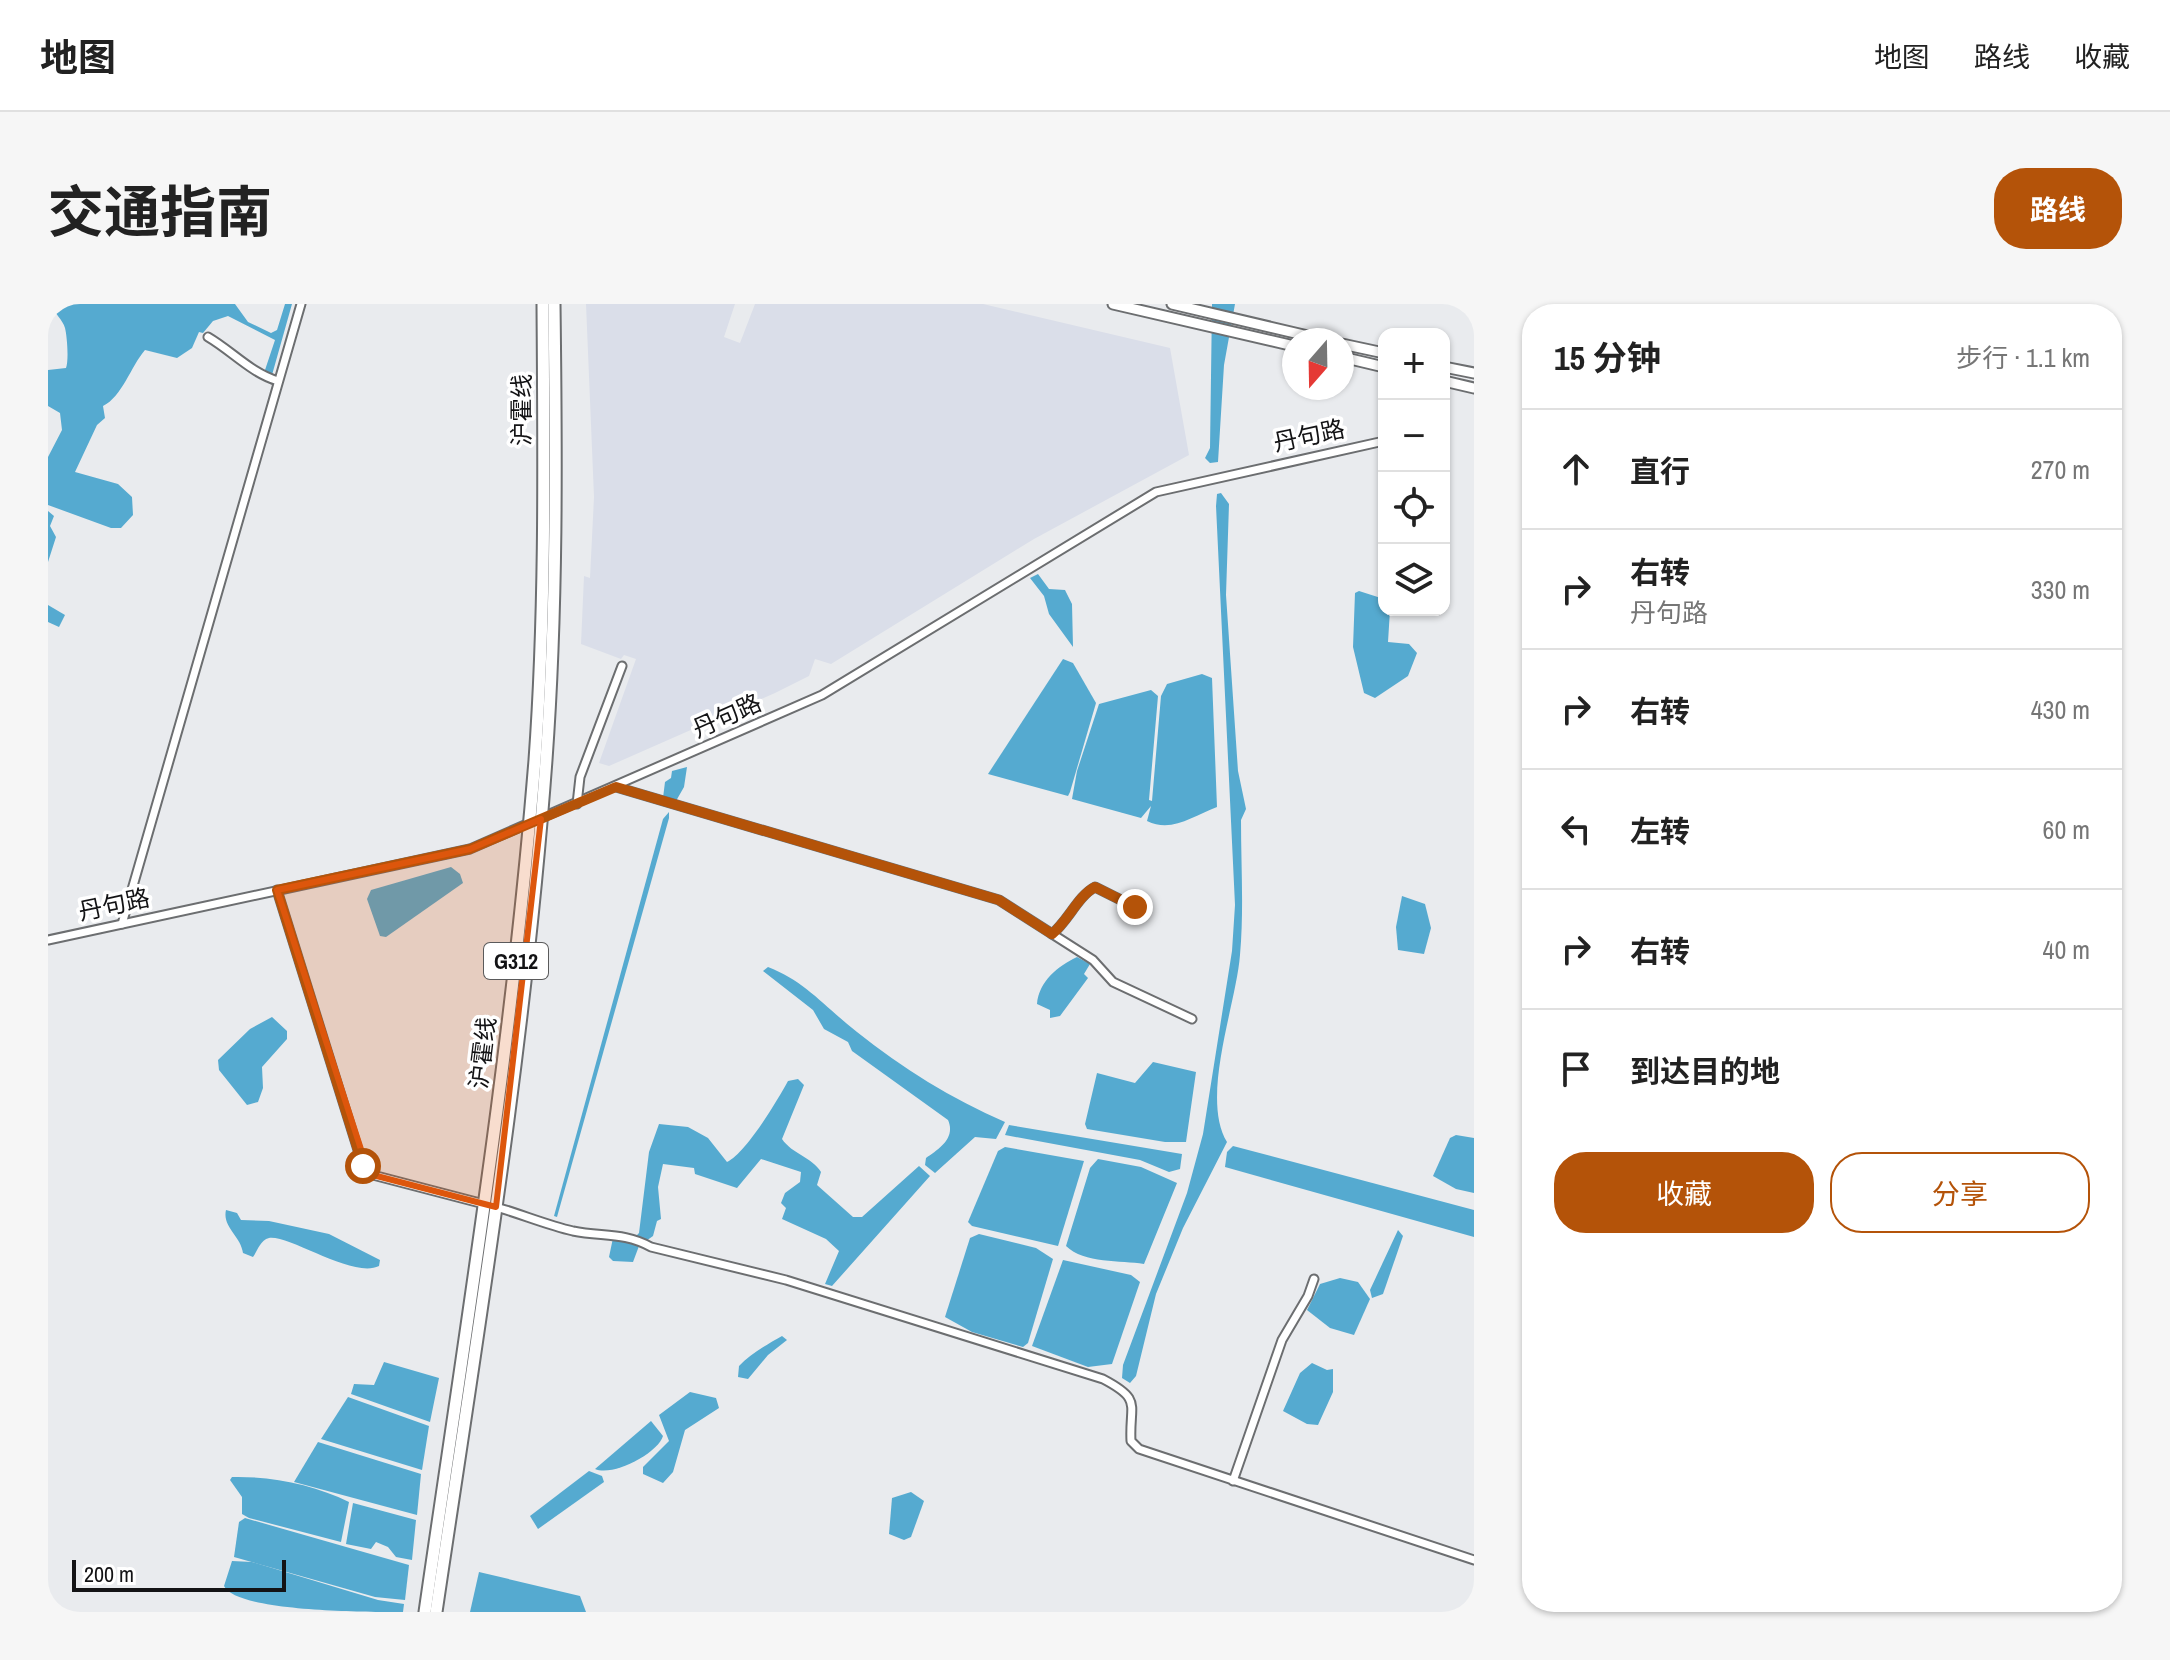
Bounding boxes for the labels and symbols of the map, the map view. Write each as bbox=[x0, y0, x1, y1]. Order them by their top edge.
north arrow bbox=[1282, 328, 1354, 400]
street label: 沪霍线 bbox=[505, 374, 537, 446]
street label: 丹句路 bbox=[1270, 412, 1347, 458]
street label: 丹句路 bbox=[687, 686, 766, 744]
street label: 丹句路 bbox=[75, 881, 152, 927]
route end bbox=[1117, 889, 1153, 925]
road number: G312 bbox=[484, 943, 548, 979]
street label: 沪霍线 bbox=[462, 1015, 502, 1091]
route start bbox=[345, 1148, 381, 1184]
scale bar bbox=[72, 1556, 286, 1592]

